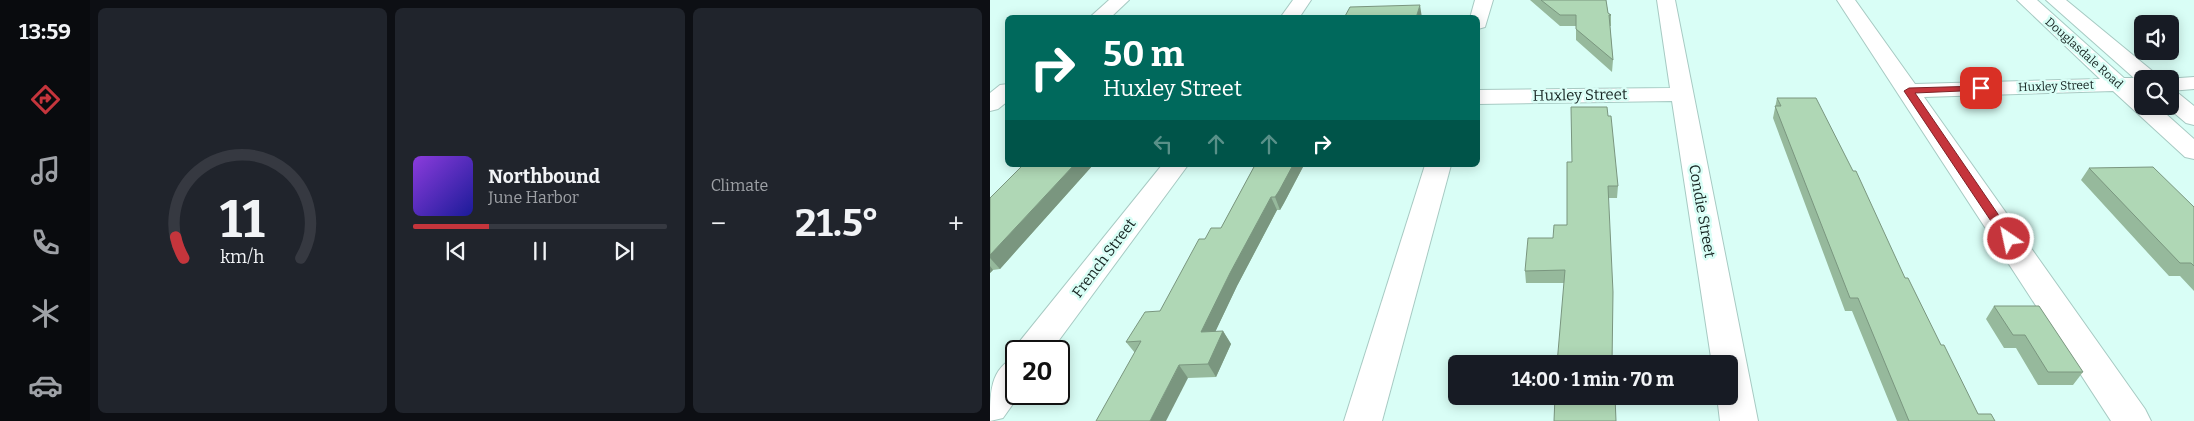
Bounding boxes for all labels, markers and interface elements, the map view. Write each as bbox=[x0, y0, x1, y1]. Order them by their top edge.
street label: Douglasdale Road bbox=[2042, 15, 2126, 91]
map controls bbox=[2134, 15, 2179, 115]
button: sound bbox=[2134, 15, 2179, 60]
text: 13:59 bbox=[19, 18, 71, 45]
text: 50 m bbox=[1103, 33, 1184, 75]
icon: right bbox=[1020, 35, 1085, 100]
pin bbox=[1960, 67, 2002, 109]
button: search bbox=[2134, 70, 2179, 115]
icon: arrive bbox=[1967, 74, 1995, 102]
text: Huxley Street bbox=[1103, 75, 1242, 102]
street label: Huxley Street bbox=[2018, 78, 2095, 94]
icon: directions bbox=[28, 82, 63, 117]
street label: Huxley Street bbox=[1533, 85, 1628, 105]
icon: left bbox=[1149, 130, 1177, 158]
icon: ahead bbox=[1202, 130, 1230, 158]
icon: ahead bbox=[1255, 130, 1283, 158]
icon: right bbox=[1308, 130, 1336, 158]
icon: music bbox=[28, 153, 63, 188]
street label: Condie Street bbox=[1685, 163, 1719, 260]
text: Northbound bbox=[488, 165, 600, 188]
text: Climate bbox=[711, 176, 768, 195]
text: 11 bbox=[220, 188, 266, 251]
text: June Harbor bbox=[488, 188, 579, 207]
text: 21.5° bbox=[795, 200, 879, 246]
text: − bbox=[711, 207, 726, 240]
text: + bbox=[948, 207, 964, 240]
position arrow bbox=[1982, 212, 2034, 264]
street label: French Street bbox=[1068, 214, 1140, 301]
icon: phone bbox=[28, 225, 63, 260]
icon: previous bbox=[442, 237, 470, 265]
icon: pause bbox=[526, 237, 554, 265]
icon: next bbox=[610, 237, 638, 265]
text: km/h bbox=[221, 246, 265, 268]
icon: climate bbox=[28, 296, 63, 331]
speed limit sign: 20 bbox=[1005, 340, 1070, 405]
icon: car bbox=[28, 368, 63, 403]
text: 14:00 · 1 min · 70 m bbox=[1512, 368, 1674, 391]

